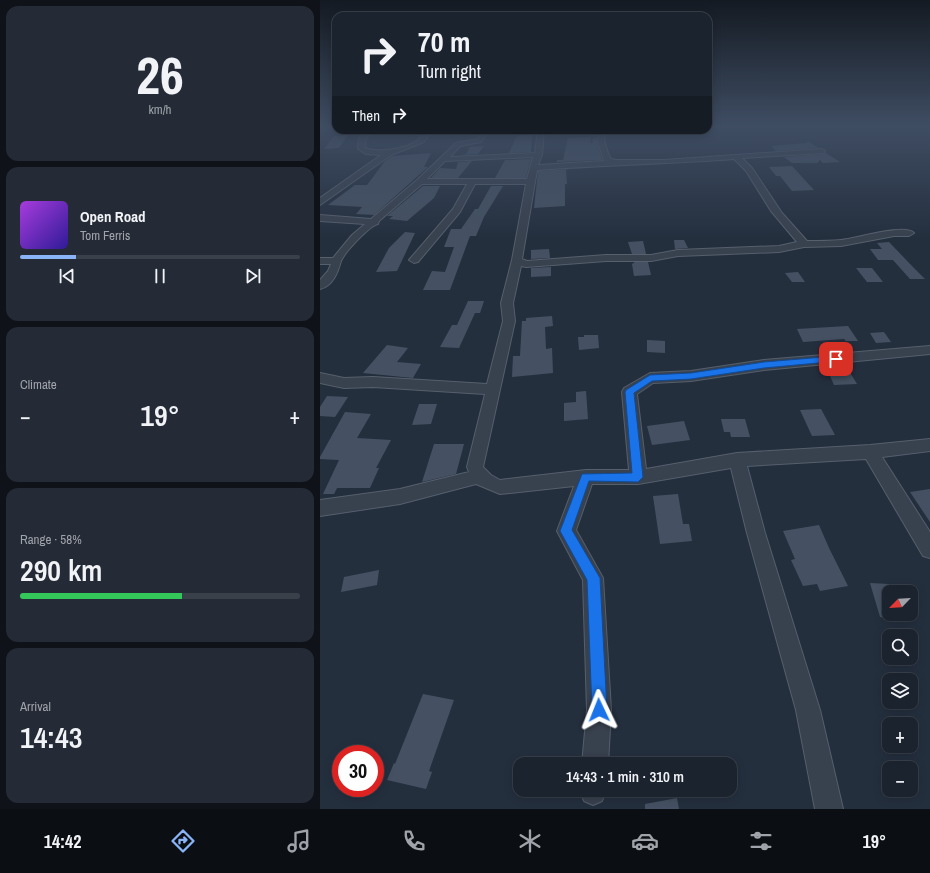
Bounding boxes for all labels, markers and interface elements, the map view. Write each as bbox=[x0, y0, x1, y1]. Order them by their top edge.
text: 70 m bbox=[418, 23, 470, 61]
icon: right bbox=[352, 28, 404, 80]
text: 26 bbox=[136, 40, 184, 110]
text: Turn right bbox=[418, 59, 481, 84]
text: km/h bbox=[148, 101, 172, 118]
icon: right bbox=[388, 104, 410, 126]
text: Then bbox=[352, 105, 380, 126]
text: Open Road bbox=[80, 206, 146, 227]
text: Tom Ferris bbox=[80, 227, 130, 244]
icon: previous bbox=[56, 265, 78, 287]
icon: pause bbox=[149, 265, 171, 287]
icon: next bbox=[242, 265, 264, 287]
pin bbox=[819, 342, 853, 376]
icon: arrive bbox=[825, 348, 847, 370]
text: Climate bbox=[20, 376, 57, 393]
text: 19° bbox=[140, 395, 180, 435]
text: − bbox=[20, 401, 31, 431]
text: + bbox=[289, 401, 300, 431]
text: Range · 58% bbox=[20, 531, 82, 548]
text: 290 km bbox=[20, 550, 102, 590]
north arrow bbox=[882, 585, 918, 621]
map controls bbox=[882, 585, 918, 797]
button: search bbox=[882, 629, 918, 665]
button: layers bbox=[882, 673, 918, 709]
position arrow bbox=[578, 689, 620, 731]
text: Arrival bbox=[20, 698, 51, 715]
text: 14:43 bbox=[20, 717, 82, 757]
button: + bbox=[882, 717, 918, 753]
speed limit sign: 30 bbox=[332, 745, 384, 797]
button: − bbox=[882, 761, 918, 797]
text: 14:43 · 1 min · 310 m bbox=[566, 766, 684, 787]
icon: directions bbox=[169, 827, 197, 855]
icon: music bbox=[285, 827, 313, 855]
icon: phone bbox=[400, 827, 428, 855]
icon: climate bbox=[516, 827, 544, 855]
icon: car bbox=[631, 827, 659, 855]
icon: filters bbox=[747, 827, 775, 855]
text: 14:42 bbox=[44, 829, 82, 854]
text: 19° bbox=[863, 829, 886, 854]

